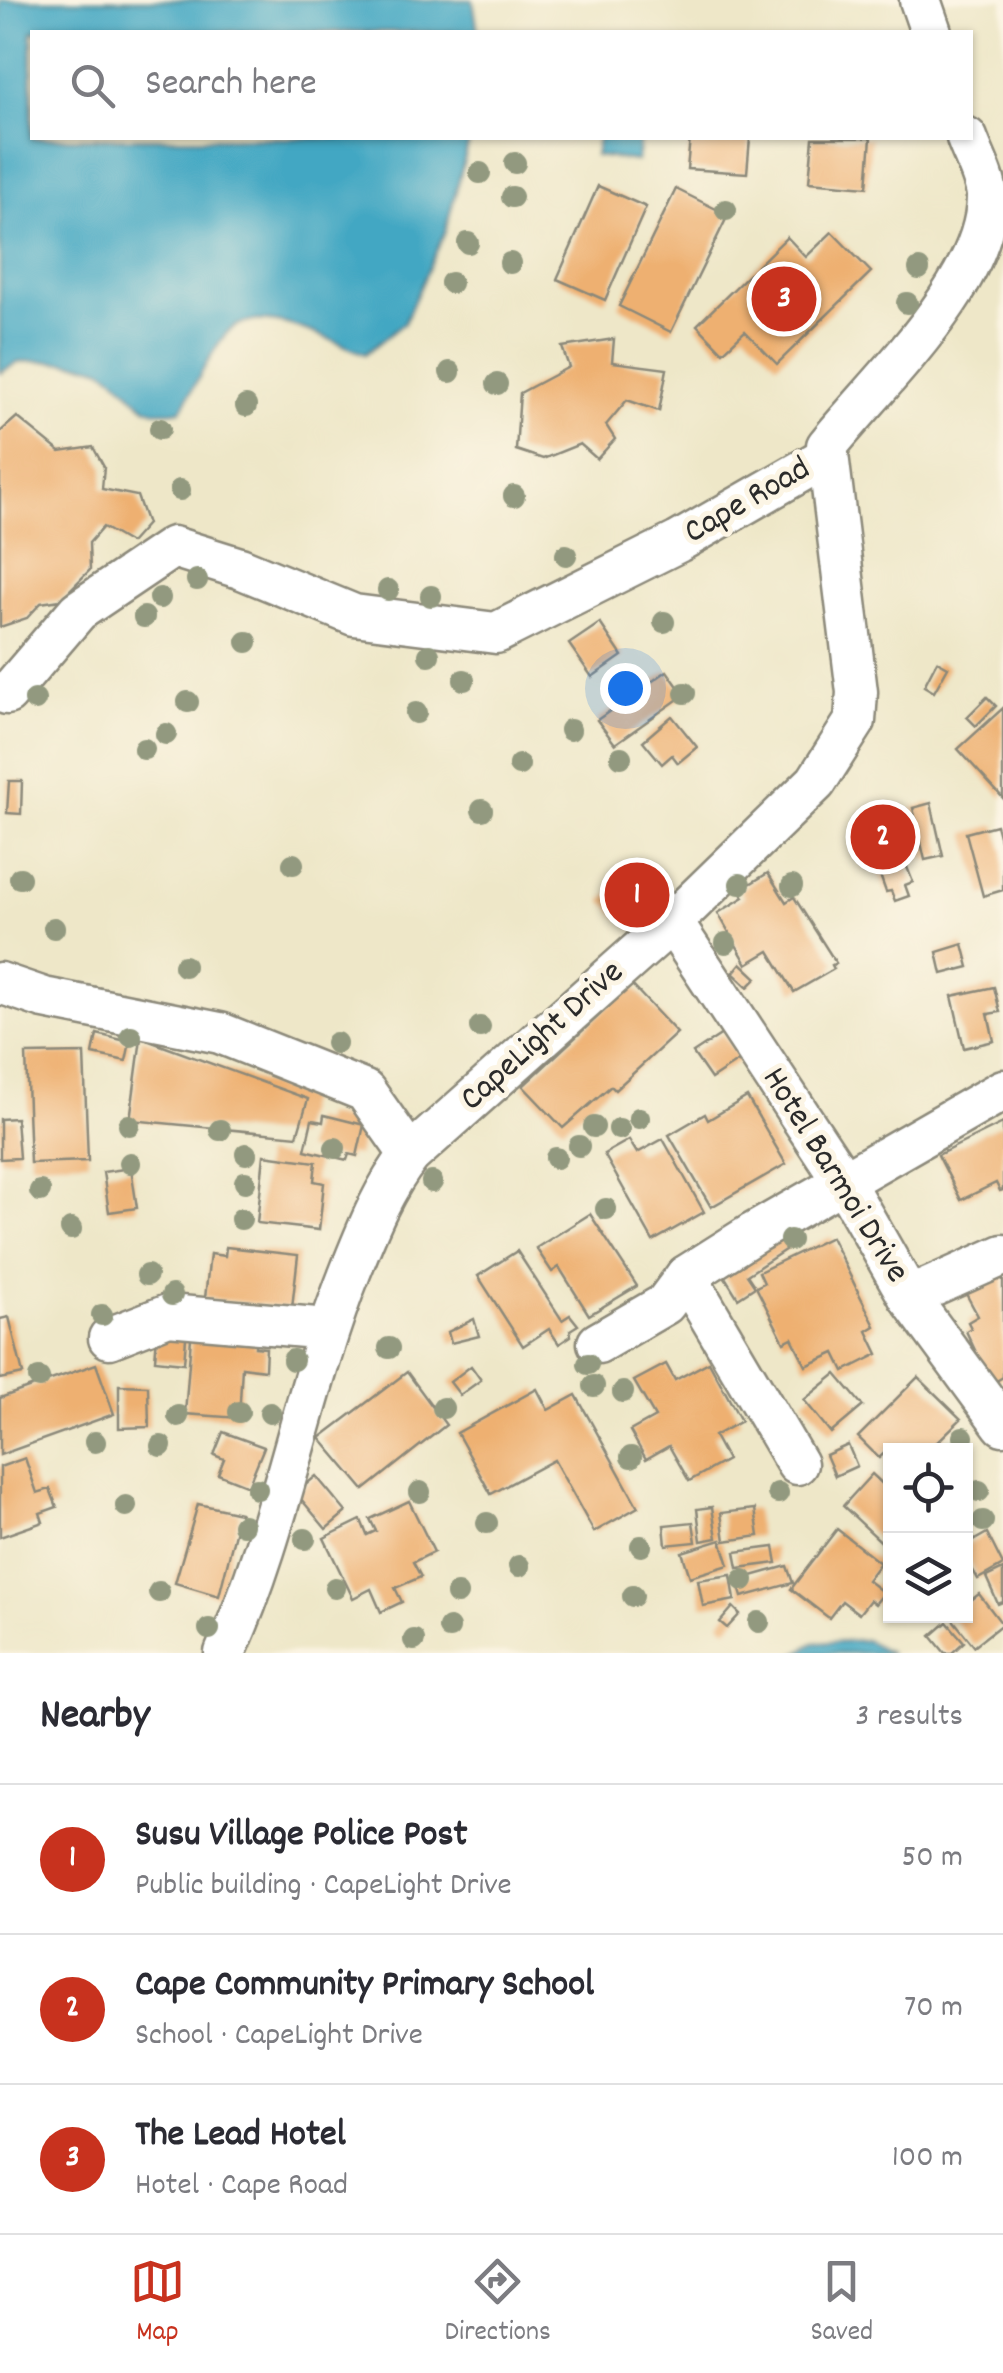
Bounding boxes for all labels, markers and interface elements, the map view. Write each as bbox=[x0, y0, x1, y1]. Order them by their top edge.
search box bbox=[30, 30, 973, 140]
icon: search bbox=[65, 58, 120, 113]
text: Search here bbox=[145, 58, 317, 113]
pin: 3 bbox=[752, 262, 816, 336]
street label: Cape Road bbox=[675, 446, 821, 558]
your location bbox=[600, 663, 651, 714]
pin: 2 bbox=[850, 800, 916, 874]
pin: 1 bbox=[604, 858, 670, 932]
street label: CapeLight Drive bbox=[450, 950, 636, 1124]
street label: Hotel Barmoi Drive bbox=[748, 1059, 920, 1293]
map controls bbox=[883, 1443, 973, 1623]
button: locate bbox=[883, 1443, 973, 1533]
button: layers bbox=[883, 1533, 973, 1623]
text: Nearby bbox=[40, 1688, 150, 1748]
text: 3 results bbox=[855, 1695, 963, 1741]
text: Susu Village Police Post bbox=[135, 1809, 467, 1864]
text: 1 bbox=[69, 1836, 76, 1882]
text: 50 m bbox=[901, 1836, 963, 1882]
text: Public building · CapeLight Drive bbox=[135, 1864, 512, 1910]
text: Cape Community Primary School bbox=[135, 1959, 594, 2014]
text: 2 bbox=[66, 1986, 79, 2032]
text: 70 m bbox=[904, 1986, 963, 2032]
text: School · CapeLight Drive bbox=[135, 2014, 423, 2060]
text: The Lead Hotel bbox=[135, 2109, 346, 2164]
text: 3 bbox=[65, 2136, 80, 2182]
text: 100 m bbox=[892, 2136, 963, 2182]
text: Hotel · Cape Road bbox=[135, 2164, 348, 2210]
tab: Map bbox=[130, 2254, 185, 2354]
tab: Directions bbox=[445, 2254, 551, 2354]
tab: Saved bbox=[811, 2254, 873, 2354]

